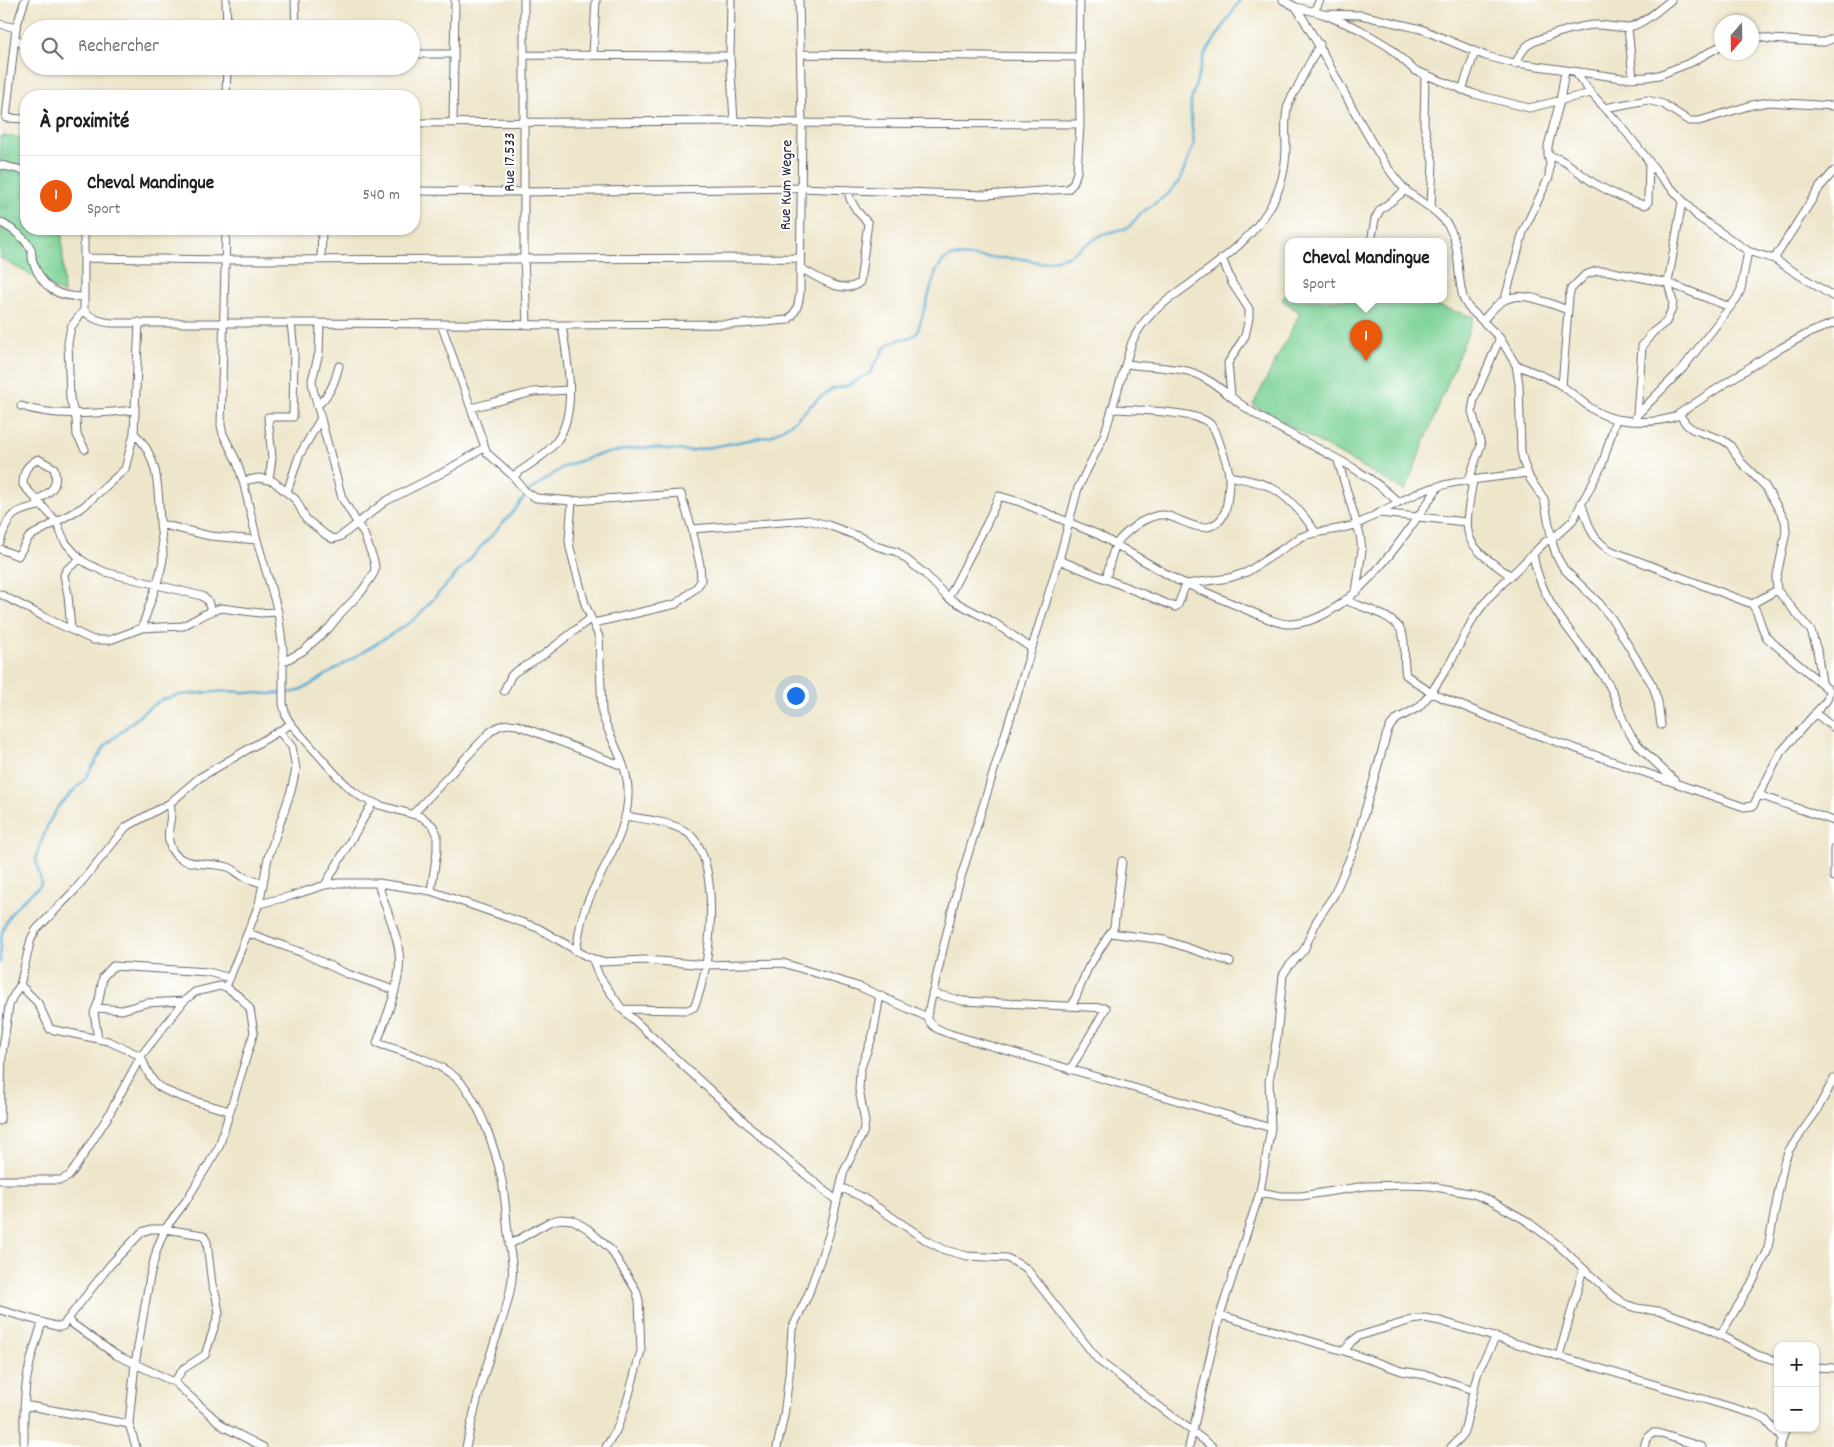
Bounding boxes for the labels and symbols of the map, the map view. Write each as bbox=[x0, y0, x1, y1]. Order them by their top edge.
north arrow bbox=[1714, 15, 1759, 60]
street label: Rue 17.533 bbox=[499, 132, 522, 192]
street label: Rue Kum Wegre bbox=[775, 140, 799, 230]
pin: 1 bbox=[1350, 320, 1382, 361]
your location bbox=[783, 683, 809, 709]

